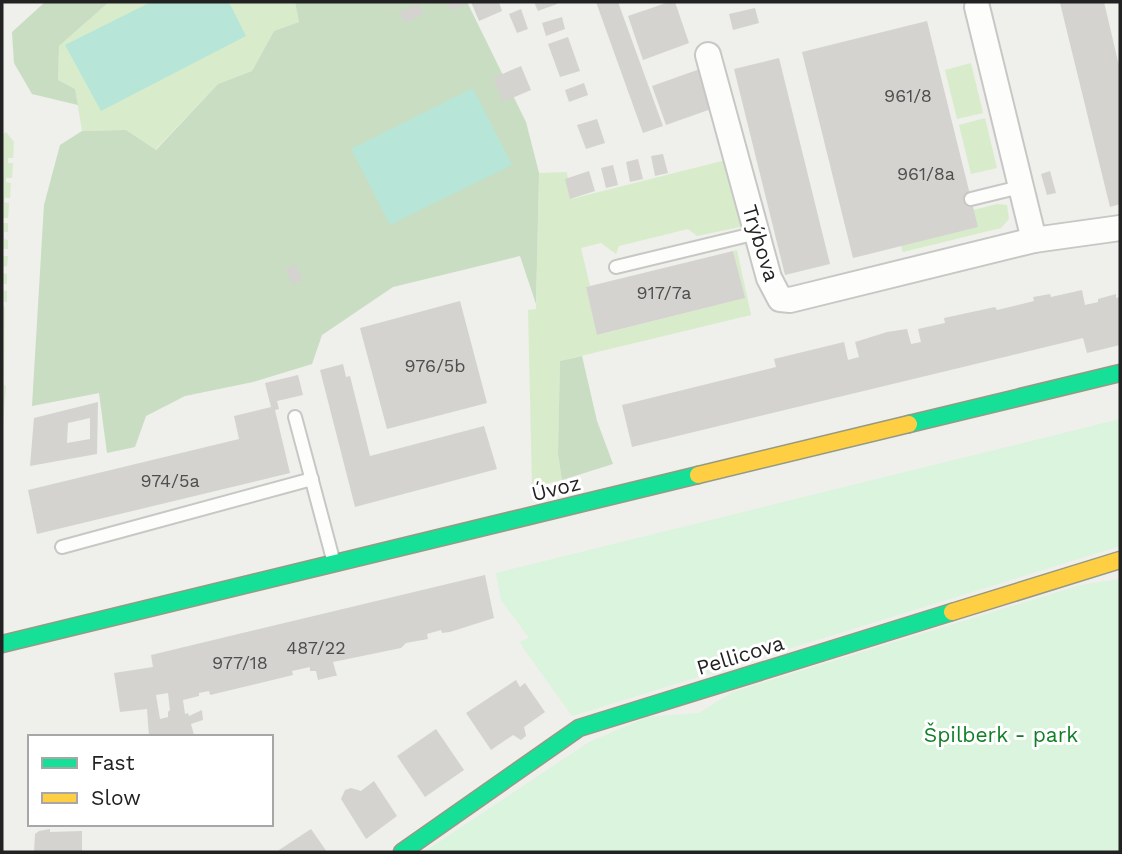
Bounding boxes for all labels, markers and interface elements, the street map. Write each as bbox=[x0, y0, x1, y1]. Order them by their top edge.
house number: 961/8 bbox=[884, 85, 932, 106]
house number: 961/8a bbox=[897, 163, 955, 184]
street label: Trýbova bbox=[738, 202, 785, 285]
house number: 917/7a bbox=[637, 282, 691, 303]
house number: 976/5b bbox=[404, 355, 466, 376]
house number: 974/5a bbox=[140, 470, 200, 491]
street label: Úvoz bbox=[529, 470, 583, 506]
street label: Pellicova bbox=[693, 630, 787, 680]
house number: 487/22 bbox=[286, 637, 346, 658]
house number: 977/18 bbox=[212, 652, 268, 673]
park label: Špilberk - park bbox=[924, 722, 1078, 747]
legend bbox=[28, 735, 273, 826]
text: Fast bbox=[91, 750, 135, 775]
text: Slow bbox=[91, 785, 141, 810]

